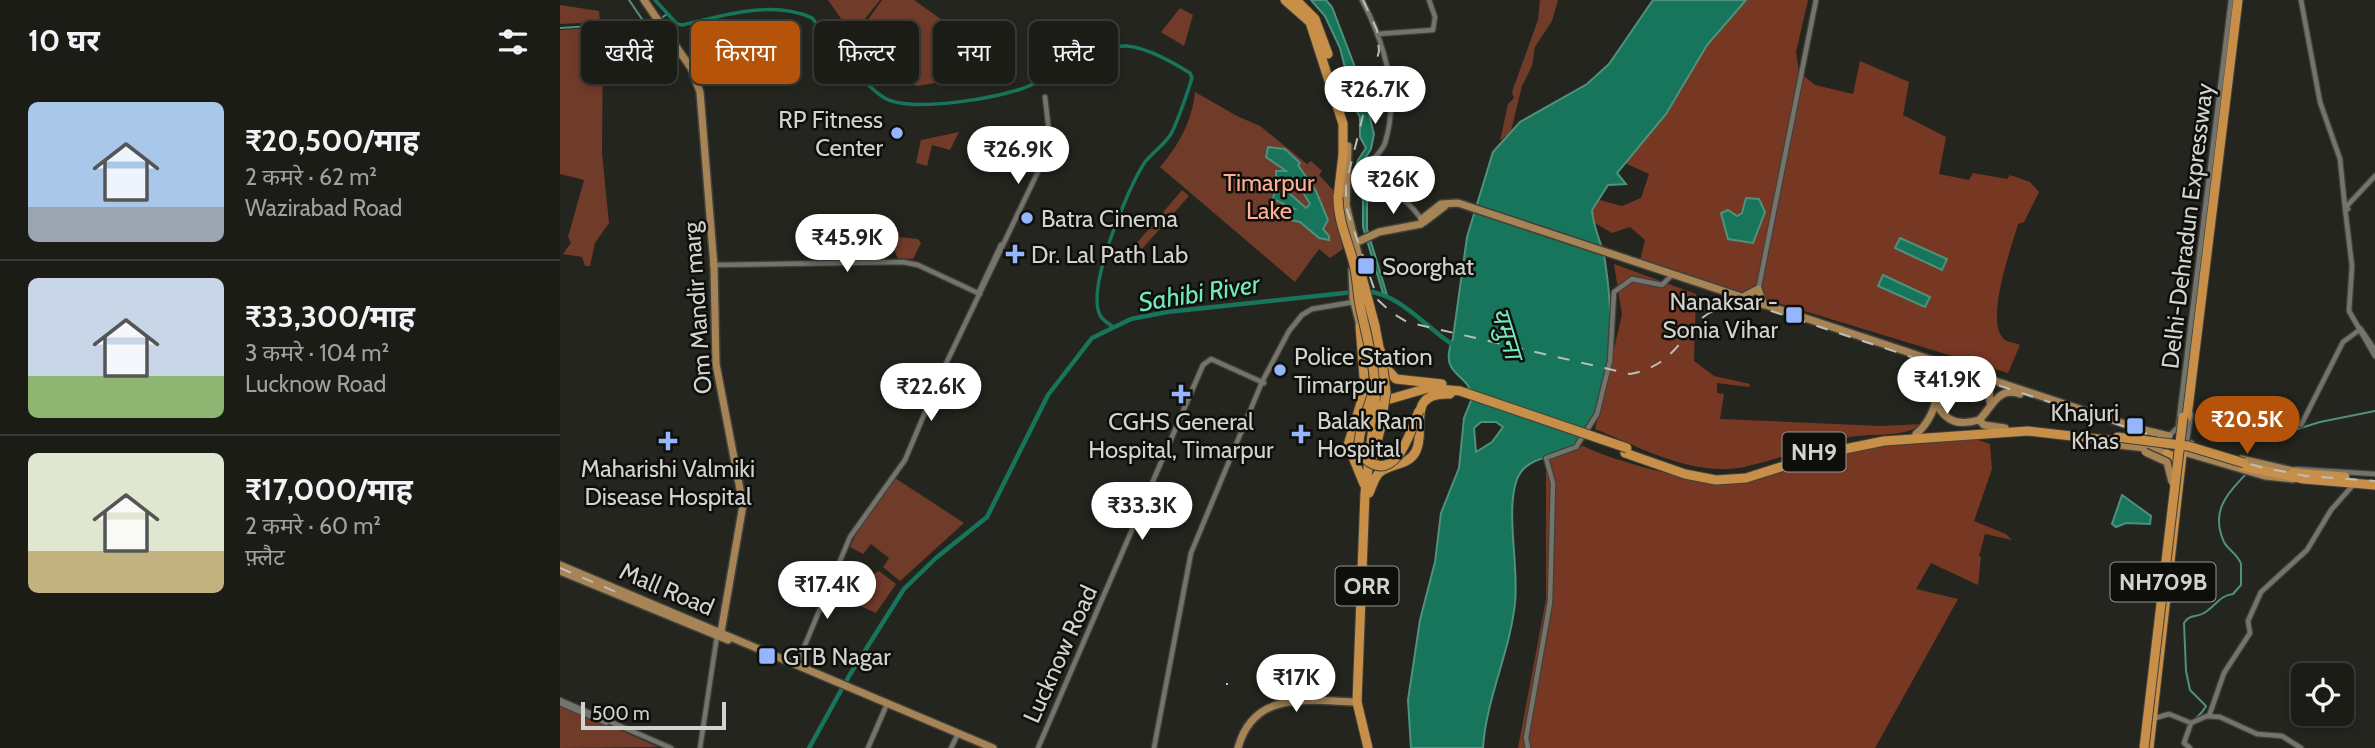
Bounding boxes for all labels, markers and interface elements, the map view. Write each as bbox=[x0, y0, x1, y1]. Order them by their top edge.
chip: खरीदें bbox=[581, 21, 677, 84]
chip: किराया bbox=[691, 21, 800, 84]
chip: फ़िल्टर bbox=[814, 21, 919, 84]
chip: नया bbox=[933, 21, 1015, 84]
chip: फ़्लैट bbox=[1029, 21, 1118, 84]
text: 10 घर bbox=[28, 22, 100, 59]
icon: filters bbox=[494, 23, 532, 61]
pin: ₹26.7K bbox=[1318, 66, 1432, 126]
text: ₹26.7K bbox=[1341, 75, 1409, 103]
street label: Delhi-Dehradun Expressway bbox=[2155, 81, 2219, 371]
place label: RP Fitness Center bbox=[778, 105, 883, 162]
text: ₹20,500/माह bbox=[245, 122, 419, 159]
marker: RP Fitness Center bbox=[889, 125, 905, 141]
pin: ₹26.9K bbox=[961, 127, 1075, 186]
icon: home bbox=[84, 130, 168, 214]
text: ₹26.9K bbox=[983, 135, 1053, 163]
pin: ₹26K bbox=[1352, 156, 1434, 216]
text: 2 कमरे · 62 m² bbox=[245, 163, 377, 191]
text: ₹26K bbox=[1367, 165, 1419, 193]
park label: Timarpur Lake bbox=[1223, 168, 1315, 225]
text: Wazirabad Road bbox=[245, 194, 402, 222]
place label: Batra Cinema bbox=[1041, 204, 1178, 233]
marker: Batra Cinema bbox=[1019, 210, 1035, 226]
pin: ₹45.9K bbox=[790, 215, 904, 274]
street label: Om Mandir marg bbox=[676, 220, 717, 395]
text: ₹45.9K bbox=[811, 223, 883, 251]
place label: Dr. Lal Path Lab bbox=[1031, 240, 1188, 269]
marker: Dr. Lal Path Lab bbox=[1005, 244, 1025, 264]
place label: Soorghat bbox=[1382, 252, 1474, 281]
marker: Soorghat bbox=[1356, 256, 1376, 276]
water label: Sahibi River bbox=[1136, 267, 1263, 318]
place label: Nanaksar - Sonia Vihar bbox=[1662, 287, 1778, 344]
text: ₹33,300/माह bbox=[245, 298, 415, 335]
water label: यमुना bbox=[1484, 304, 1531, 367]
marker: Nanaksar - Sonia Vihar bbox=[1784, 305, 1804, 325]
icon: home bbox=[84, 306, 168, 390]
text: 3 कमरे · 104 m² bbox=[245, 339, 389, 367]
place label: Police Station Timarpur bbox=[1294, 342, 1433, 399]
pin: ₹41.9K bbox=[1890, 356, 2004, 416]
marker: Police Station Timarpur bbox=[1272, 362, 1288, 378]
pin: ₹22.6K bbox=[874, 364, 988, 423]
text: ₹41.9K bbox=[1913, 365, 1981, 393]
text: Lucknow Road bbox=[245, 370, 386, 398]
text: ₹22.6K bbox=[896, 372, 966, 400]
marker: CGHS General Hospital, Timarpur bbox=[1171, 384, 1191, 404]
pin: ₹20.5K bbox=[2190, 396, 2304, 456]
place label: Khajuri Khas bbox=[2051, 398, 2119, 455]
text: ₹20.5K bbox=[2211, 405, 2283, 433]
place label: Balak Ram Hospital bbox=[1317, 406, 1423, 463]
place label: CGHS General Hospital, Timarpur bbox=[1088, 407, 1274, 464]
marker: Khajuri Khas bbox=[2125, 416, 2145, 436]
marker: Balak Ram Hospital bbox=[1291, 424, 1311, 444]
marker: Maharishi Valmiki Disease Hospital bbox=[658, 431, 678, 451]
road number: NH9 bbox=[1782, 432, 1846, 472]
place label: Maharishi Valmiki Disease Hospital bbox=[581, 454, 755, 511]
text: ₹17,000/माह bbox=[245, 471, 413, 508]
icon: home bbox=[84, 481, 168, 565]
pin: ₹33.3K bbox=[1085, 482, 1199, 542]
text: ₹33.3K bbox=[1107, 491, 1177, 519]
text: 2 कमरे · 60 m² bbox=[245, 512, 381, 540]
text: फ़्लैट bbox=[245, 543, 285, 571]
street label: Mall Road bbox=[615, 556, 719, 622]
pin: ₹17.4K bbox=[770, 562, 884, 621]
road number: NH709B bbox=[2110, 562, 2216, 602]
road number: ORR bbox=[1336, 566, 1398, 606]
text: ₹17.4K bbox=[794, 570, 860, 598]
street label: Lucknow Road bbox=[1017, 581, 1103, 727]
place label: GTB Nagar bbox=[783, 642, 891, 671]
marker: GTB Nagar bbox=[757, 646, 777, 666]
pin: ₹17K bbox=[1255, 654, 1337, 714]
text: ₹17K bbox=[1272, 663, 1320, 691]
map controls bbox=[2291, 663, 2354, 726]
button: locate bbox=[2291, 663, 2354, 726]
scale bar bbox=[581, 699, 726, 731]
text: 500 m bbox=[592, 702, 650, 725]

